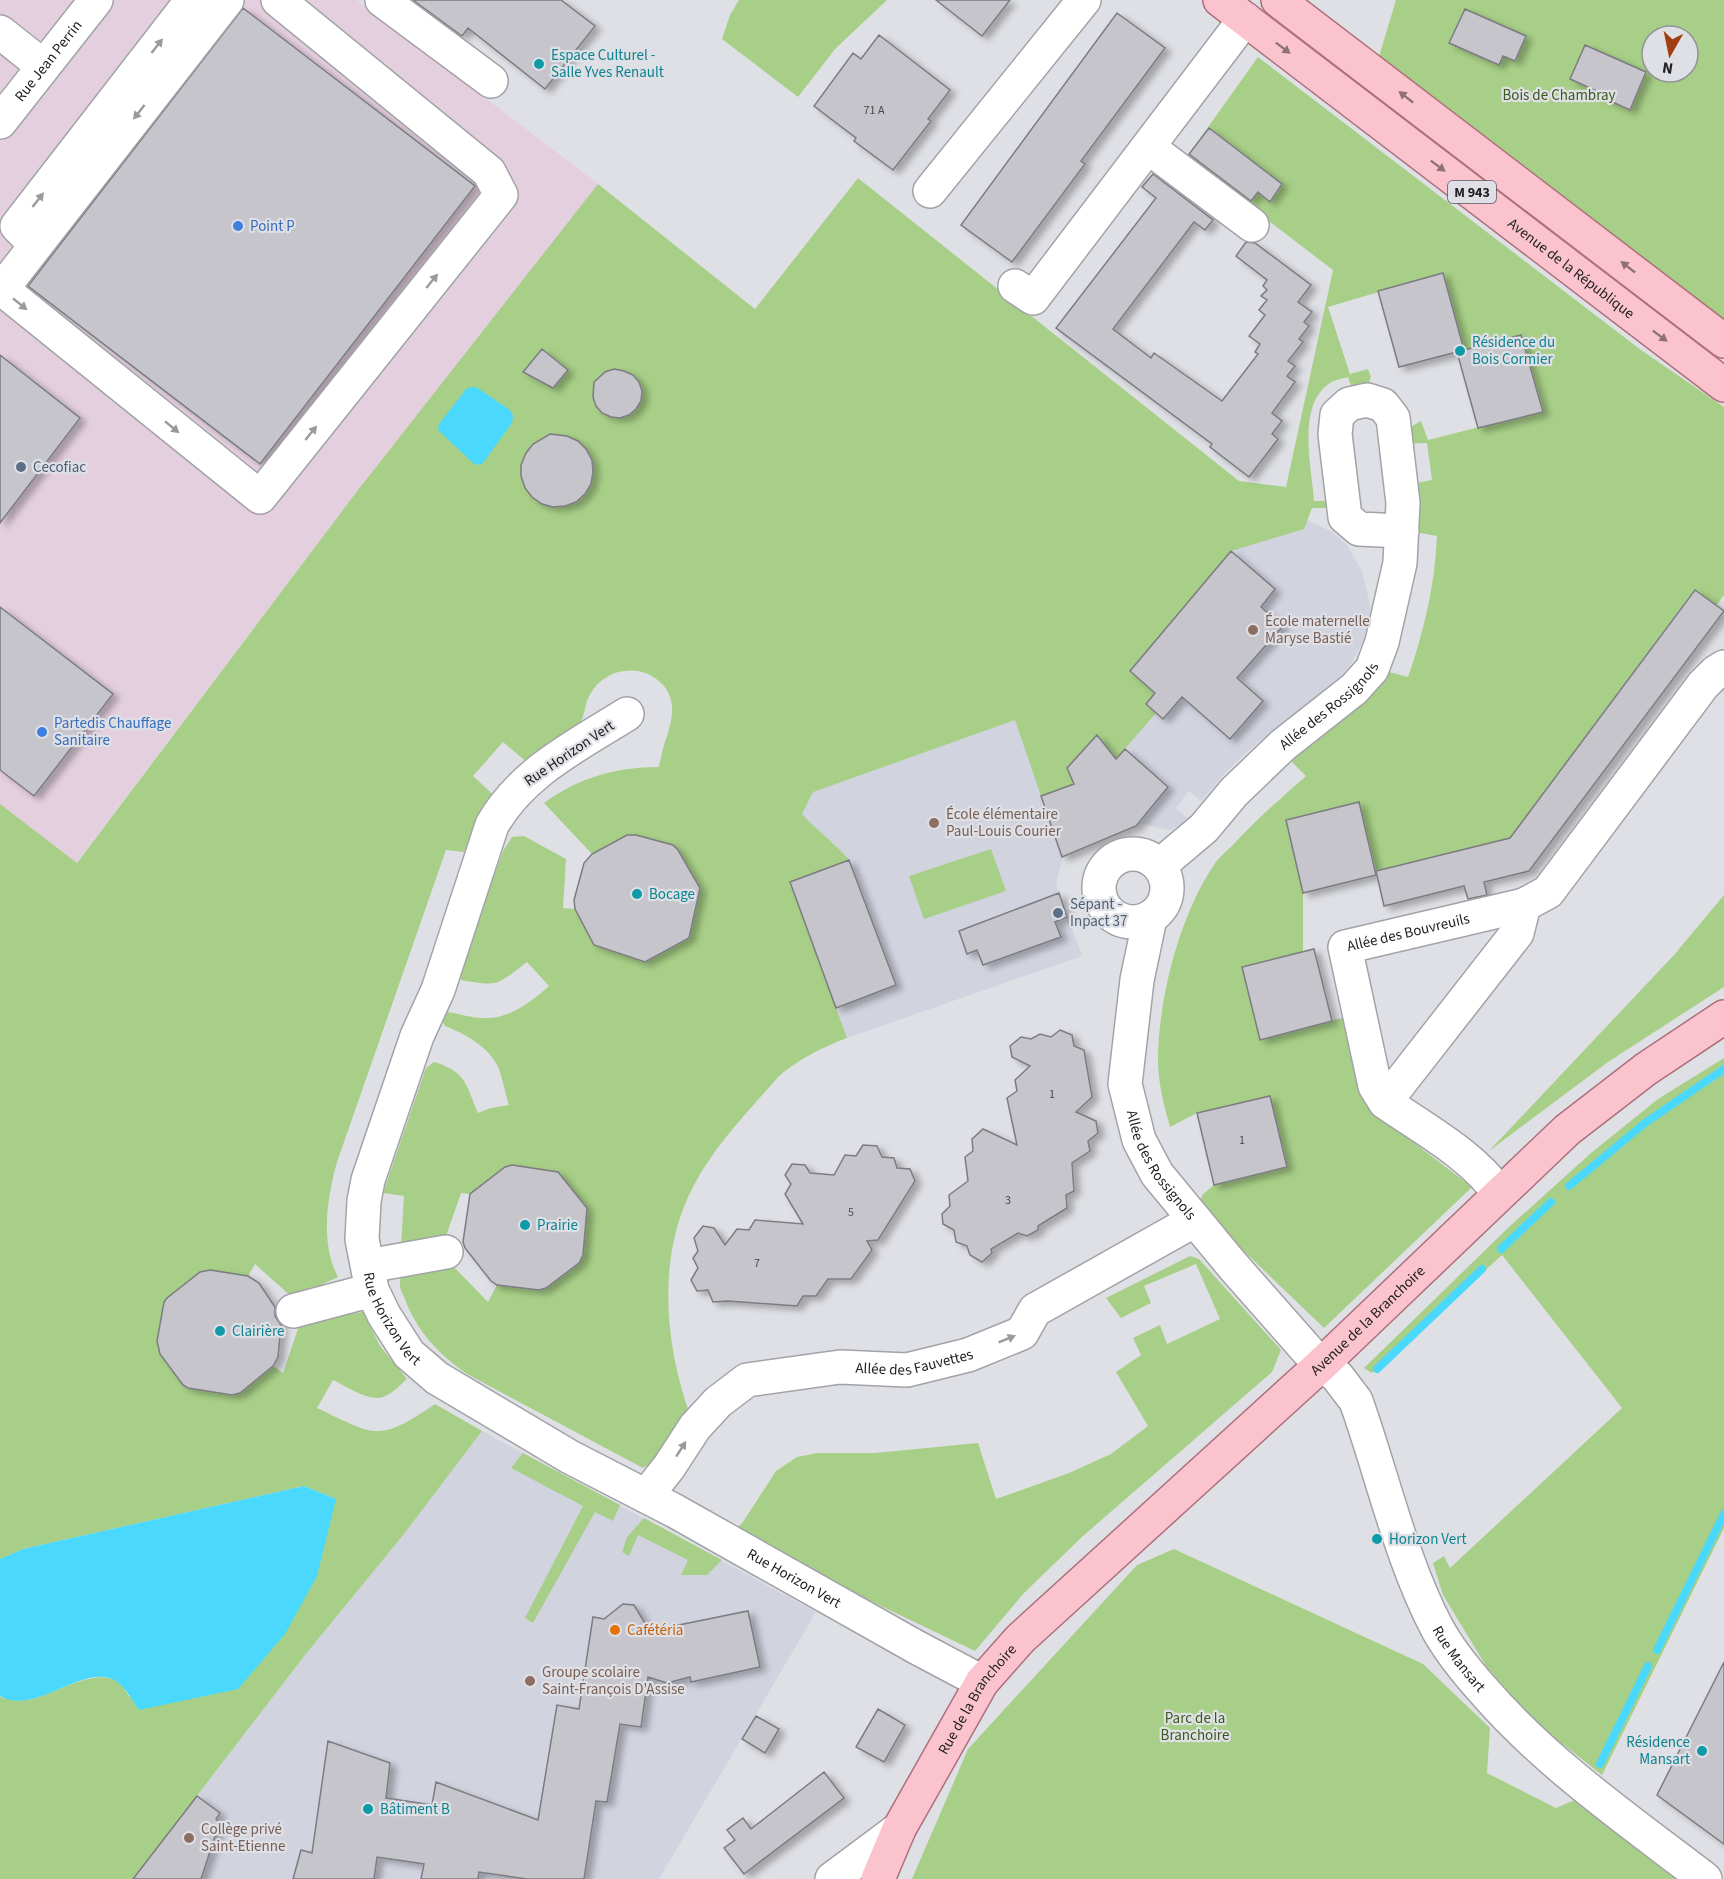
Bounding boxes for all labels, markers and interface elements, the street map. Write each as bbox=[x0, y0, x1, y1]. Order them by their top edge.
street label: Rue Jean Perrin bbox=[10, 16, 87, 106]
north arrow bbox=[1640, 24, 1700, 84]
one-way arrow bbox=[150, 38, 162, 53]
one-way arrow bbox=[1275, 41, 1291, 54]
place label: Espace Culturel - Salle Yves Renault bbox=[551, 45, 664, 83]
text: N bbox=[1661, 56, 1675, 80]
marker: Espace Culturel - Salle Yves Renault bbox=[532, 57, 546, 71]
park label: Bois de Chambray bbox=[1502, 85, 1616, 106]
one-way arrow bbox=[1399, 91, 1415, 103]
house number: 71 A bbox=[864, 102, 885, 119]
one-way arrow bbox=[132, 104, 145, 120]
one-way arrow bbox=[1430, 160, 1446, 173]
road number: M 943 bbox=[1448, 181, 1496, 203]
one-way arrow bbox=[31, 192, 44, 208]
street label: Avenue de la République bbox=[1503, 213, 1639, 324]
place label: Point P bbox=[250, 216, 295, 237]
marker: Point P bbox=[231, 219, 245, 233]
one-way arrow bbox=[1620, 261, 1636, 273]
one-way arrow bbox=[426, 273, 438, 288]
one-way arrow bbox=[12, 297, 27, 310]
one-way arrow bbox=[1652, 329, 1667, 341]
place label: Résidence du Bois Cormier bbox=[1472, 332, 1555, 370]
marker: Résidence du Bois Cormier bbox=[1453, 344, 1467, 358]
one-way arrow bbox=[164, 420, 180, 433]
one-way arrow bbox=[304, 425, 317, 441]
place label: Cecofiac bbox=[33, 457, 86, 478]
marker: Cecofiac bbox=[14, 460, 28, 474]
place label: École maternelle Maryse Bastié bbox=[1265, 611, 1370, 649]
marker: École maternelle Maryse Bastié bbox=[1246, 623, 1260, 637]
street label: Allée des Rossignols bbox=[1275, 660, 1384, 755]
place label: Partedis Chauffage Sanitaire bbox=[54, 713, 171, 751]
street label: Rue Horizon Vert bbox=[520, 715, 619, 791]
marker: Partedis Chauffage Sanitaire bbox=[35, 725, 49, 739]
place label: École élémentaire Paul-Louis Courier bbox=[946, 804, 1062, 842]
marker: École élémentaire Paul-Louis Courier bbox=[927, 816, 941, 830]
place label: Bocage bbox=[649, 884, 695, 905]
marker: Bocage bbox=[630, 887, 644, 901]
place label: Sépant - Inpact 37 bbox=[1070, 894, 1128, 932]
marker: Sépant - Inpact 37 bbox=[1051, 906, 1065, 920]
street label: Allée des Bouvreuils bbox=[1345, 908, 1472, 957]
house number: 1 bbox=[1049, 1086, 1055, 1103]
street label: Allée des Rossignols bbox=[1121, 1108, 1201, 1225]
house number: 1 bbox=[1239, 1132, 1245, 1149]
house number: 3 bbox=[1005, 1192, 1011, 1209]
house number: 5 bbox=[848, 1204, 854, 1221]
place label: Prairie bbox=[537, 1215, 578, 1236]
marker: Prairie bbox=[518, 1218, 532, 1232]
house number: 7 bbox=[754, 1255, 760, 1272]
street label: Avenue de la Branchoire bbox=[1306, 1261, 1430, 1381]
street label: Rue Horizon Vert bbox=[358, 1270, 425, 1371]
place label: Clairière bbox=[232, 1321, 284, 1342]
marker: Clairière bbox=[213, 1324, 227, 1338]
one-way arrow bbox=[999, 1334, 1017, 1344]
street label: Allée des Fauvettes bbox=[855, 1344, 976, 1381]
one-way arrow bbox=[675, 1441, 686, 1457]
place label: Horizon Vert bbox=[1389, 1529, 1467, 1550]
marker: Horizon Vert bbox=[1370, 1532, 1384, 1546]
street label: Rue Horizon Vert bbox=[743, 1544, 845, 1614]
place label: Cafétéria bbox=[627, 1620, 683, 1641]
street label: Rue Mansart bbox=[1427, 1622, 1490, 1697]
marker: Cafétéria bbox=[608, 1623, 622, 1637]
street label: Rue de la Branchoire bbox=[933, 1640, 1022, 1759]
place label: Groupe scolaire Saint-François D'Assise bbox=[542, 1662, 685, 1700]
marker: Groupe scolaire Saint-François D'Assise bbox=[523, 1674, 537, 1688]
park label: Parc de la Branchoire bbox=[1161, 1708, 1229, 1746]
place label: Résidence Mansart bbox=[1626, 1732, 1690, 1770]
marker: Résidence Mansart bbox=[1695, 1744, 1709, 1758]
place label: Bâtiment B bbox=[380, 1799, 450, 1820]
marker: Bâtiment B bbox=[361, 1802, 375, 1816]
place label: Collège privé Saint-Etienne bbox=[201, 1819, 285, 1857]
marker: Collège privé Saint-Etienne bbox=[182, 1831, 196, 1845]

